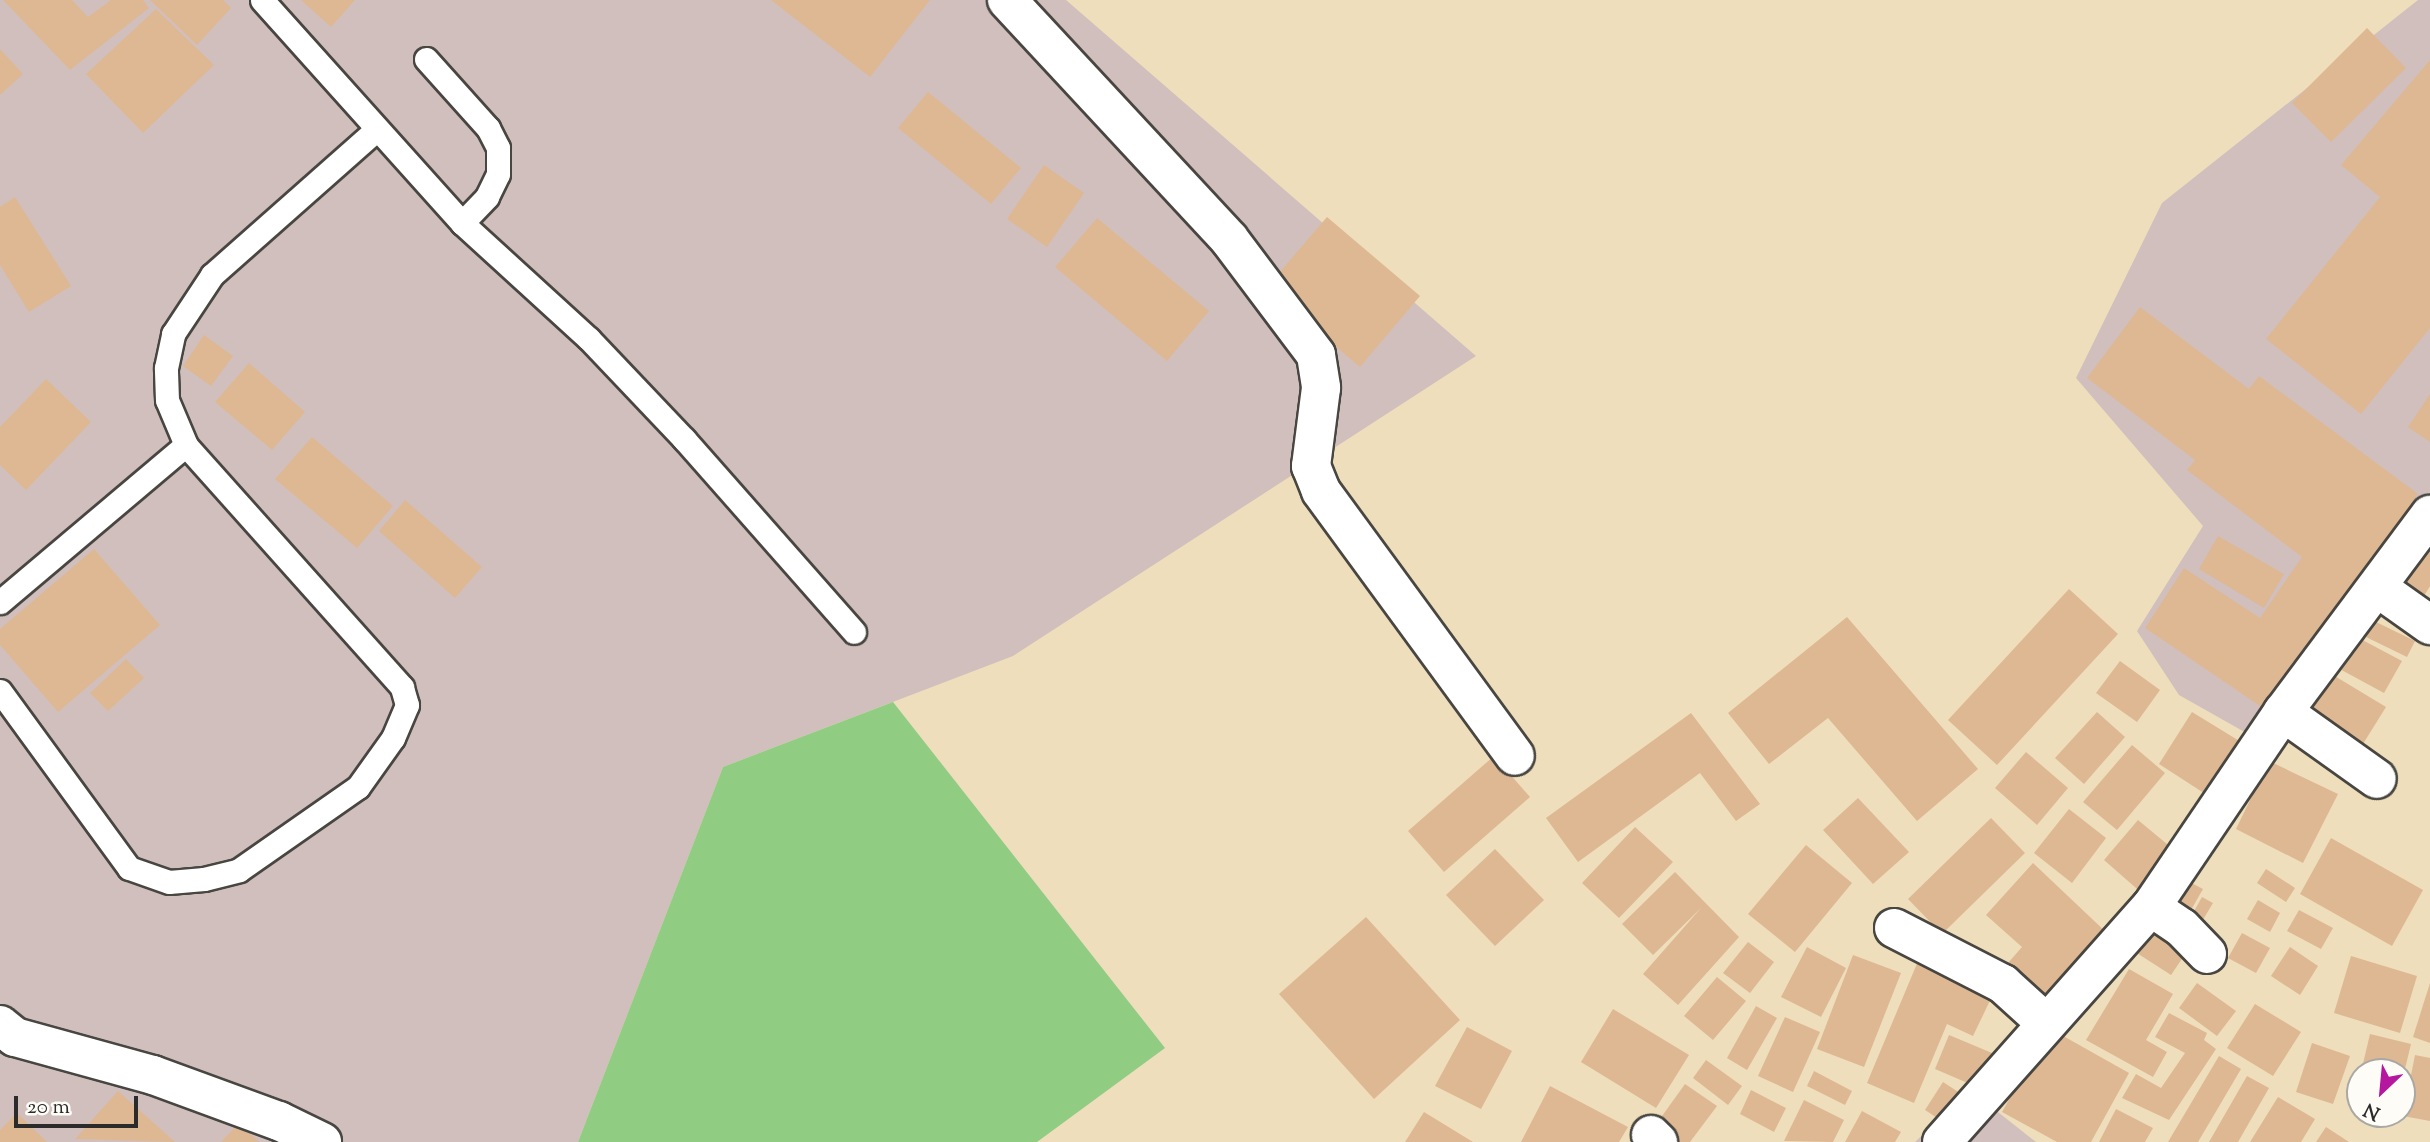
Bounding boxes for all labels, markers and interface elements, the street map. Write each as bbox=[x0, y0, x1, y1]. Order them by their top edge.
north arrow bbox=[2346, 1058, 2416, 1128]
scale bar bbox=[18, 1082, 142, 1126]
text: 20 m bbox=[27, 1093, 70, 1123]
text: N bbox=[2360, 1095, 2385, 1126]

